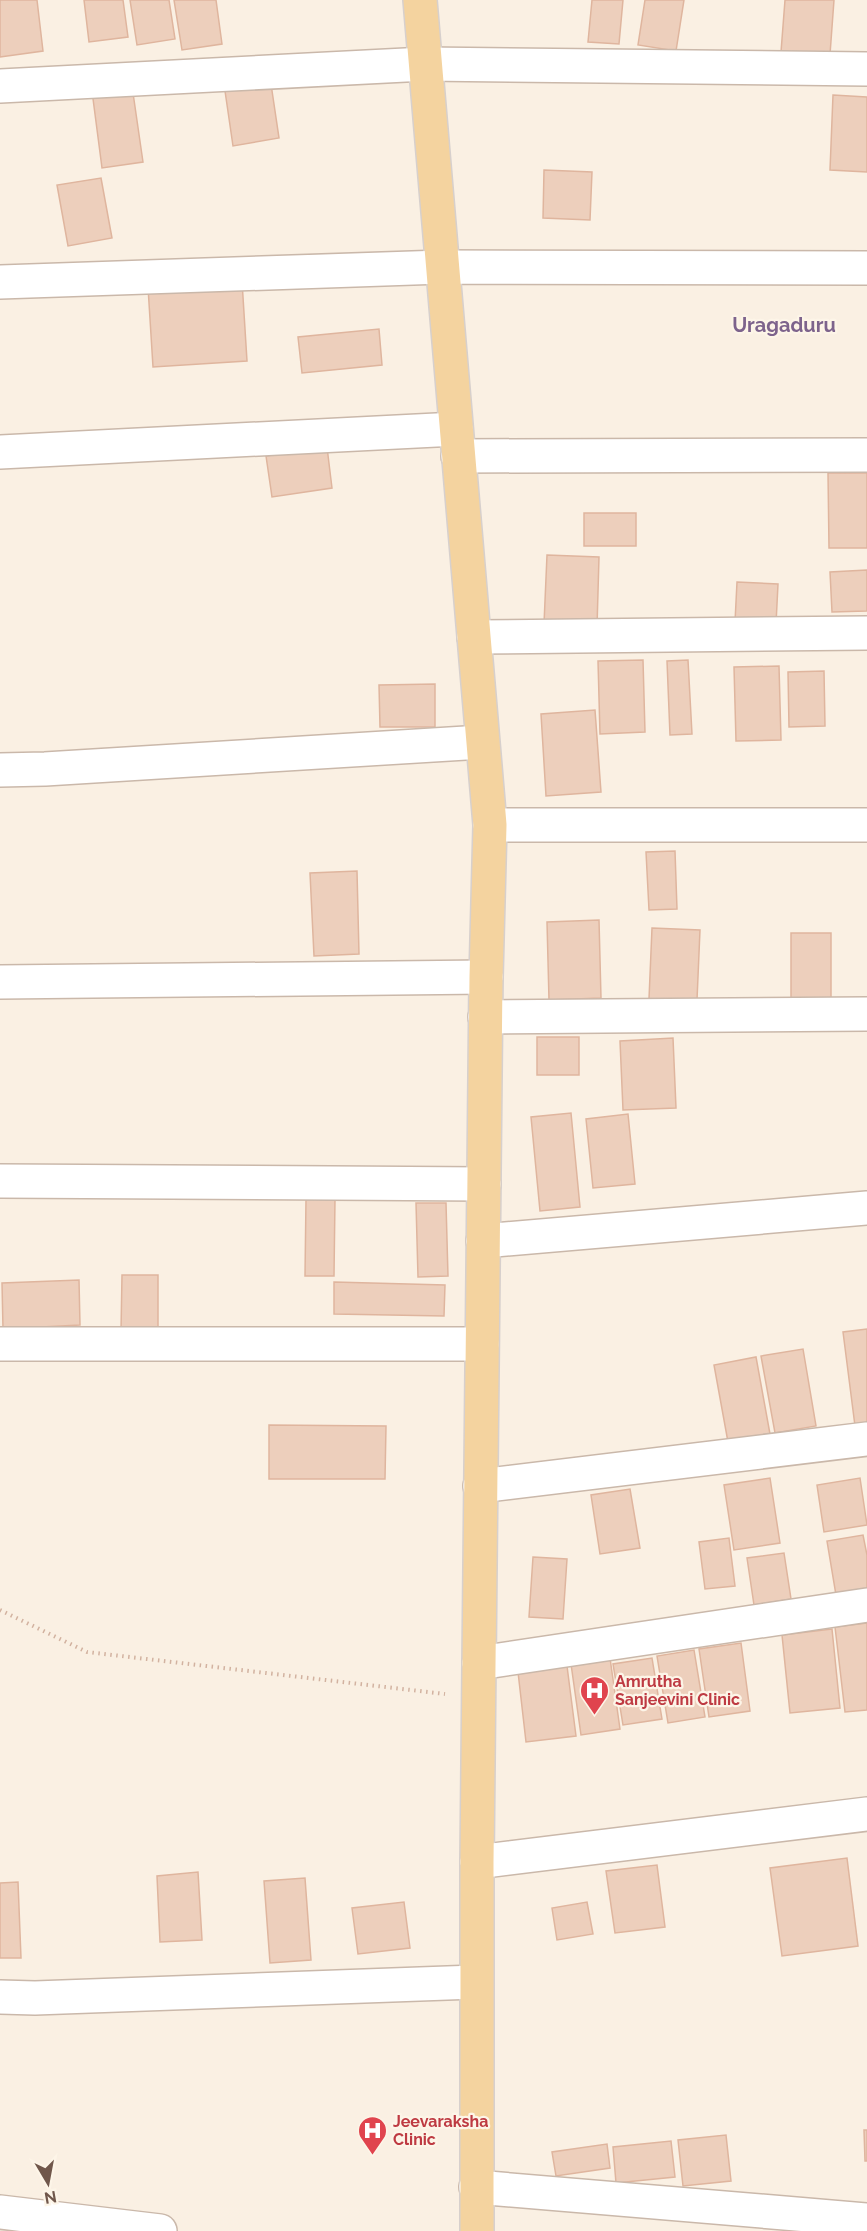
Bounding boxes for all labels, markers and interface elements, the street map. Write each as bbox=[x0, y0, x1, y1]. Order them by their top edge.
district label: Uragaduru bbox=[732, 313, 836, 337]
place label: Amrutha Sanjeevini Clinic bbox=[615, 1672, 740, 1709]
hospital icon: Amrutha Sanjeevini Clinic bbox=[578, 1674, 610, 1716]
place label: Jeevaraksha Clinic bbox=[393, 2112, 488, 2149]
hospital icon: Jeevaraksha Clinic bbox=[356, 2114, 388, 2156]
north arrow bbox=[18, 2153, 78, 2213]
text: N bbox=[43, 2187, 58, 2208]

